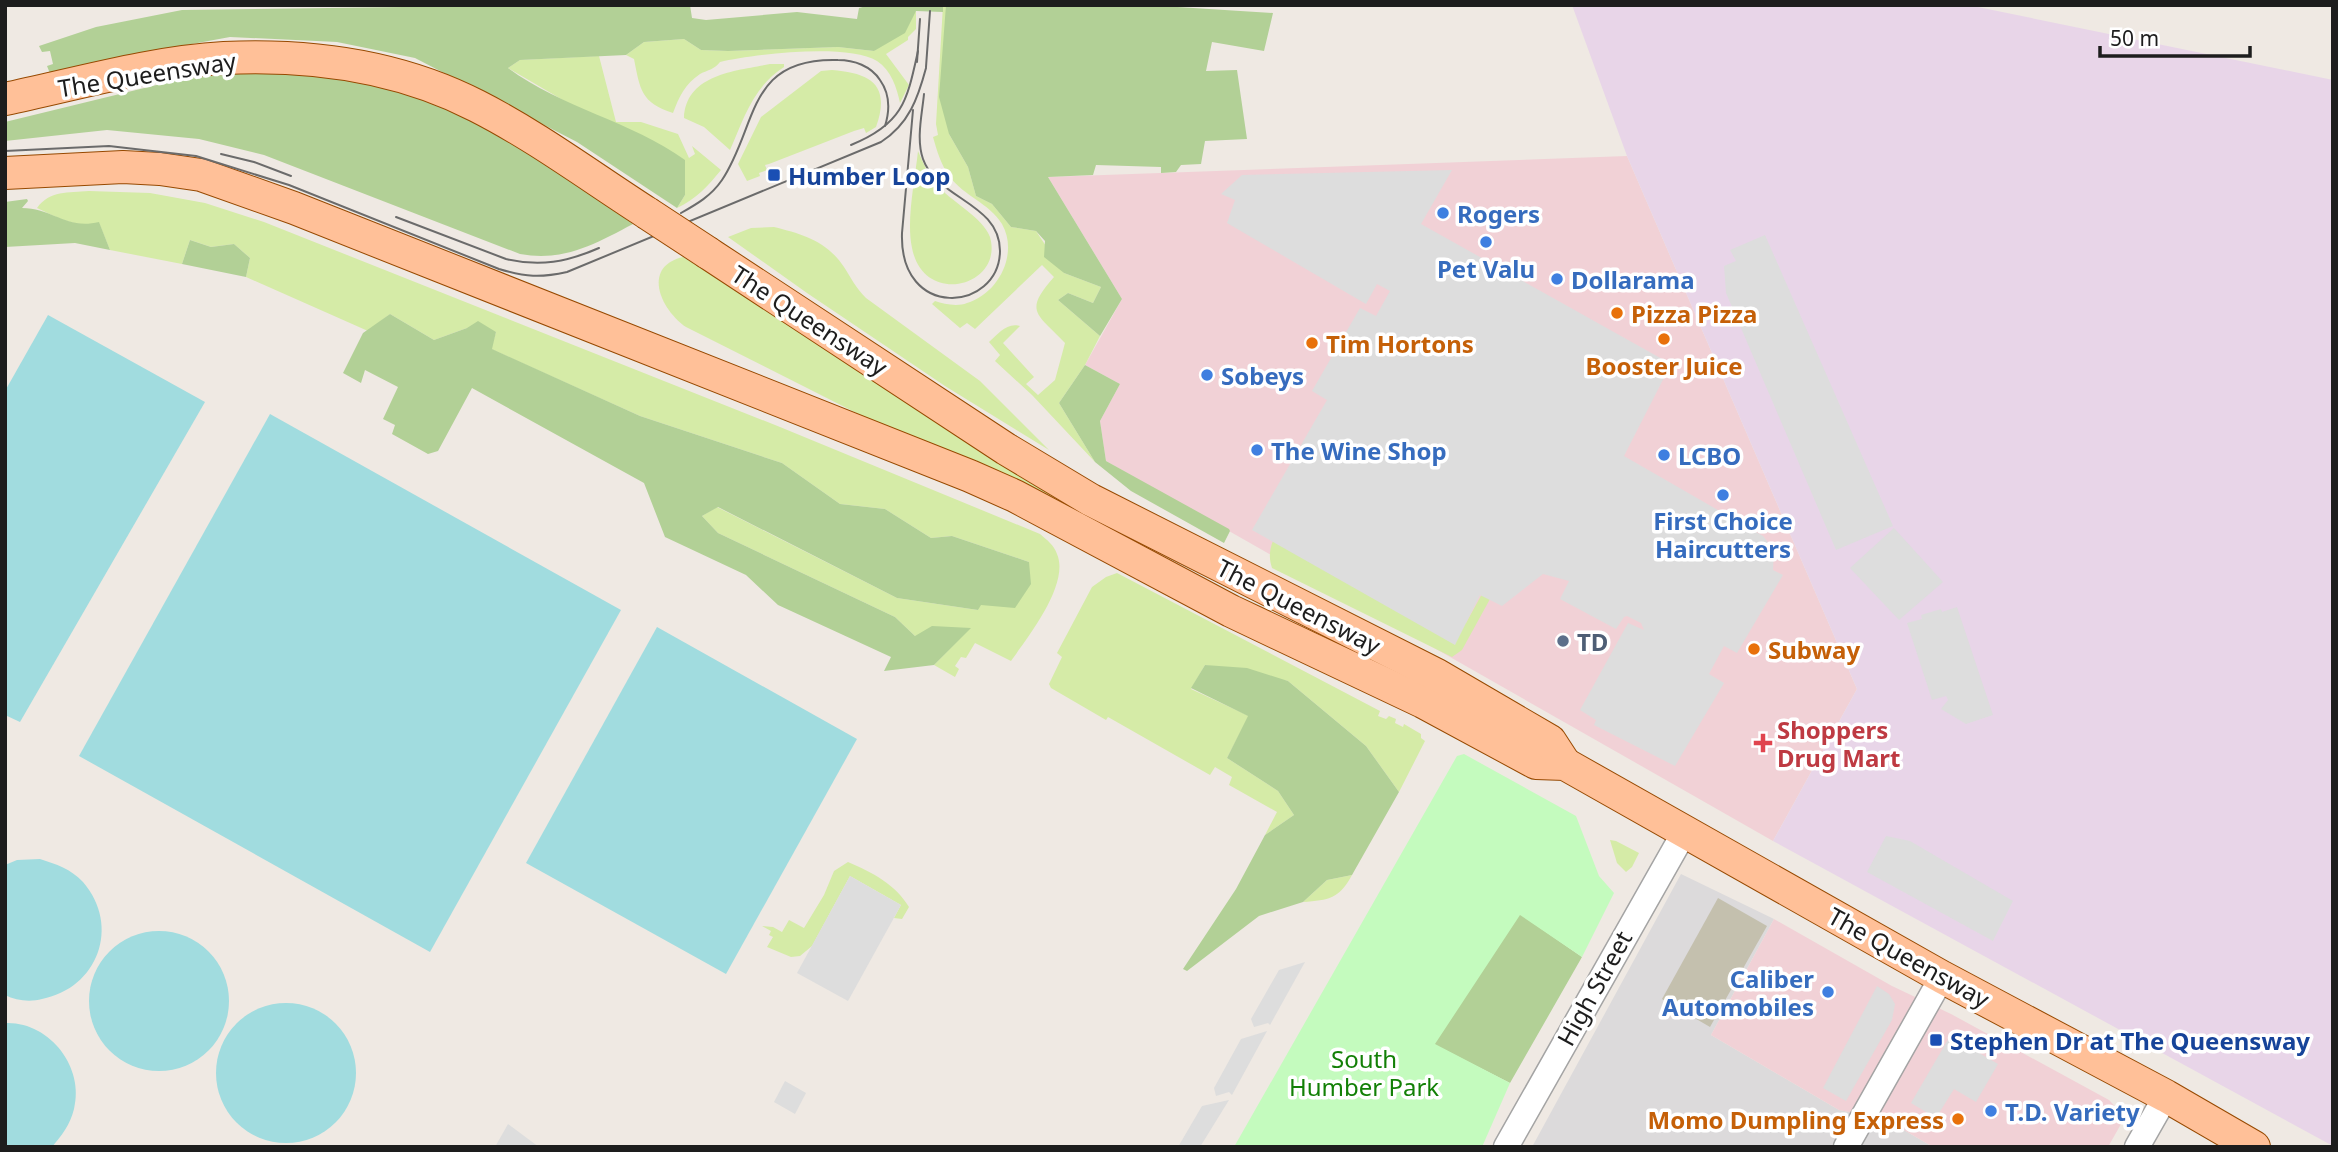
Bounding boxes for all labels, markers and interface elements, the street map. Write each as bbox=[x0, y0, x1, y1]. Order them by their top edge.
scale bar bbox=[2100, 14, 2250, 58]
text: 50 m bbox=[2110, 24, 2159, 52]
street label: The Queensway bbox=[56, 44, 239, 104]
place label: Humber Loop bbox=[788, 159, 950, 192]
marker: Humber Loop bbox=[766, 167, 782, 183]
place label: Rogers bbox=[1457, 197, 1540, 230]
marker: Rogers bbox=[1435, 205, 1451, 221]
marker: Pet Valu bbox=[1478, 234, 1494, 250]
place label: Pet Valu bbox=[1437, 252, 1535, 285]
street label: The Queensway bbox=[726, 257, 895, 383]
place label: Dollarama bbox=[1571, 263, 1695, 296]
marker: Dollarama bbox=[1549, 271, 1565, 287]
place label: Pizza Pizza bbox=[1631, 297, 1757, 330]
marker: Pizza Pizza bbox=[1609, 305, 1625, 321]
place label: Tim Hortons bbox=[1326, 327, 1474, 360]
marker: Booster Juice bbox=[1656, 331, 1672, 347]
marker: Tim Hortons bbox=[1304, 335, 1320, 351]
place label: Booster Juice bbox=[1585, 349, 1743, 382]
place label: Sobeys bbox=[1221, 359, 1304, 392]
marker: Sobeys bbox=[1199, 367, 1215, 383]
place label: The Wine Shop bbox=[1271, 434, 1447, 467]
place label: LCBO bbox=[1678, 439, 1741, 472]
marker: The Wine Shop bbox=[1249, 442, 1265, 458]
marker: LCBO bbox=[1656, 447, 1672, 463]
marker: First Choice Haircutters bbox=[1715, 487, 1731, 503]
place label: First Choice Haircutters bbox=[1653, 504, 1793, 565]
street label: The Queensway bbox=[1212, 551, 1387, 662]
place label: TD bbox=[1577, 625, 1608, 658]
marker: TD bbox=[1555, 633, 1571, 649]
place label: Subway bbox=[1768, 633, 1860, 666]
marker: Subway bbox=[1746, 641, 1762, 657]
place label: Shoppers Drug Mart bbox=[1777, 713, 1900, 774]
marker: Shoppers Drug Mart bbox=[1755, 735, 1771, 751]
street label: The Queensway bbox=[1823, 899, 1996, 1015]
street label: High Street bbox=[1549, 924, 1639, 1051]
place label: Caliber Automobiles bbox=[1662, 962, 1814, 1023]
marker: Caliber Automobiles bbox=[1820, 984, 1836, 1000]
place label: Stephen Dr at The Queensway bbox=[1950, 1024, 2310, 1057]
marker: Stephen Dr at The Queensway bbox=[1928, 1032, 1944, 1048]
park label: South Humber Park bbox=[1289, 1042, 1439, 1103]
place label: T.D. Variety bbox=[2005, 1095, 2140, 1128]
place label: Momo Dumpling Express bbox=[1648, 1103, 1944, 1136]
marker: T.D. Variety bbox=[1983, 1103, 1999, 1119]
marker: Momo Dumpling Express bbox=[1950, 1111, 1966, 1127]

